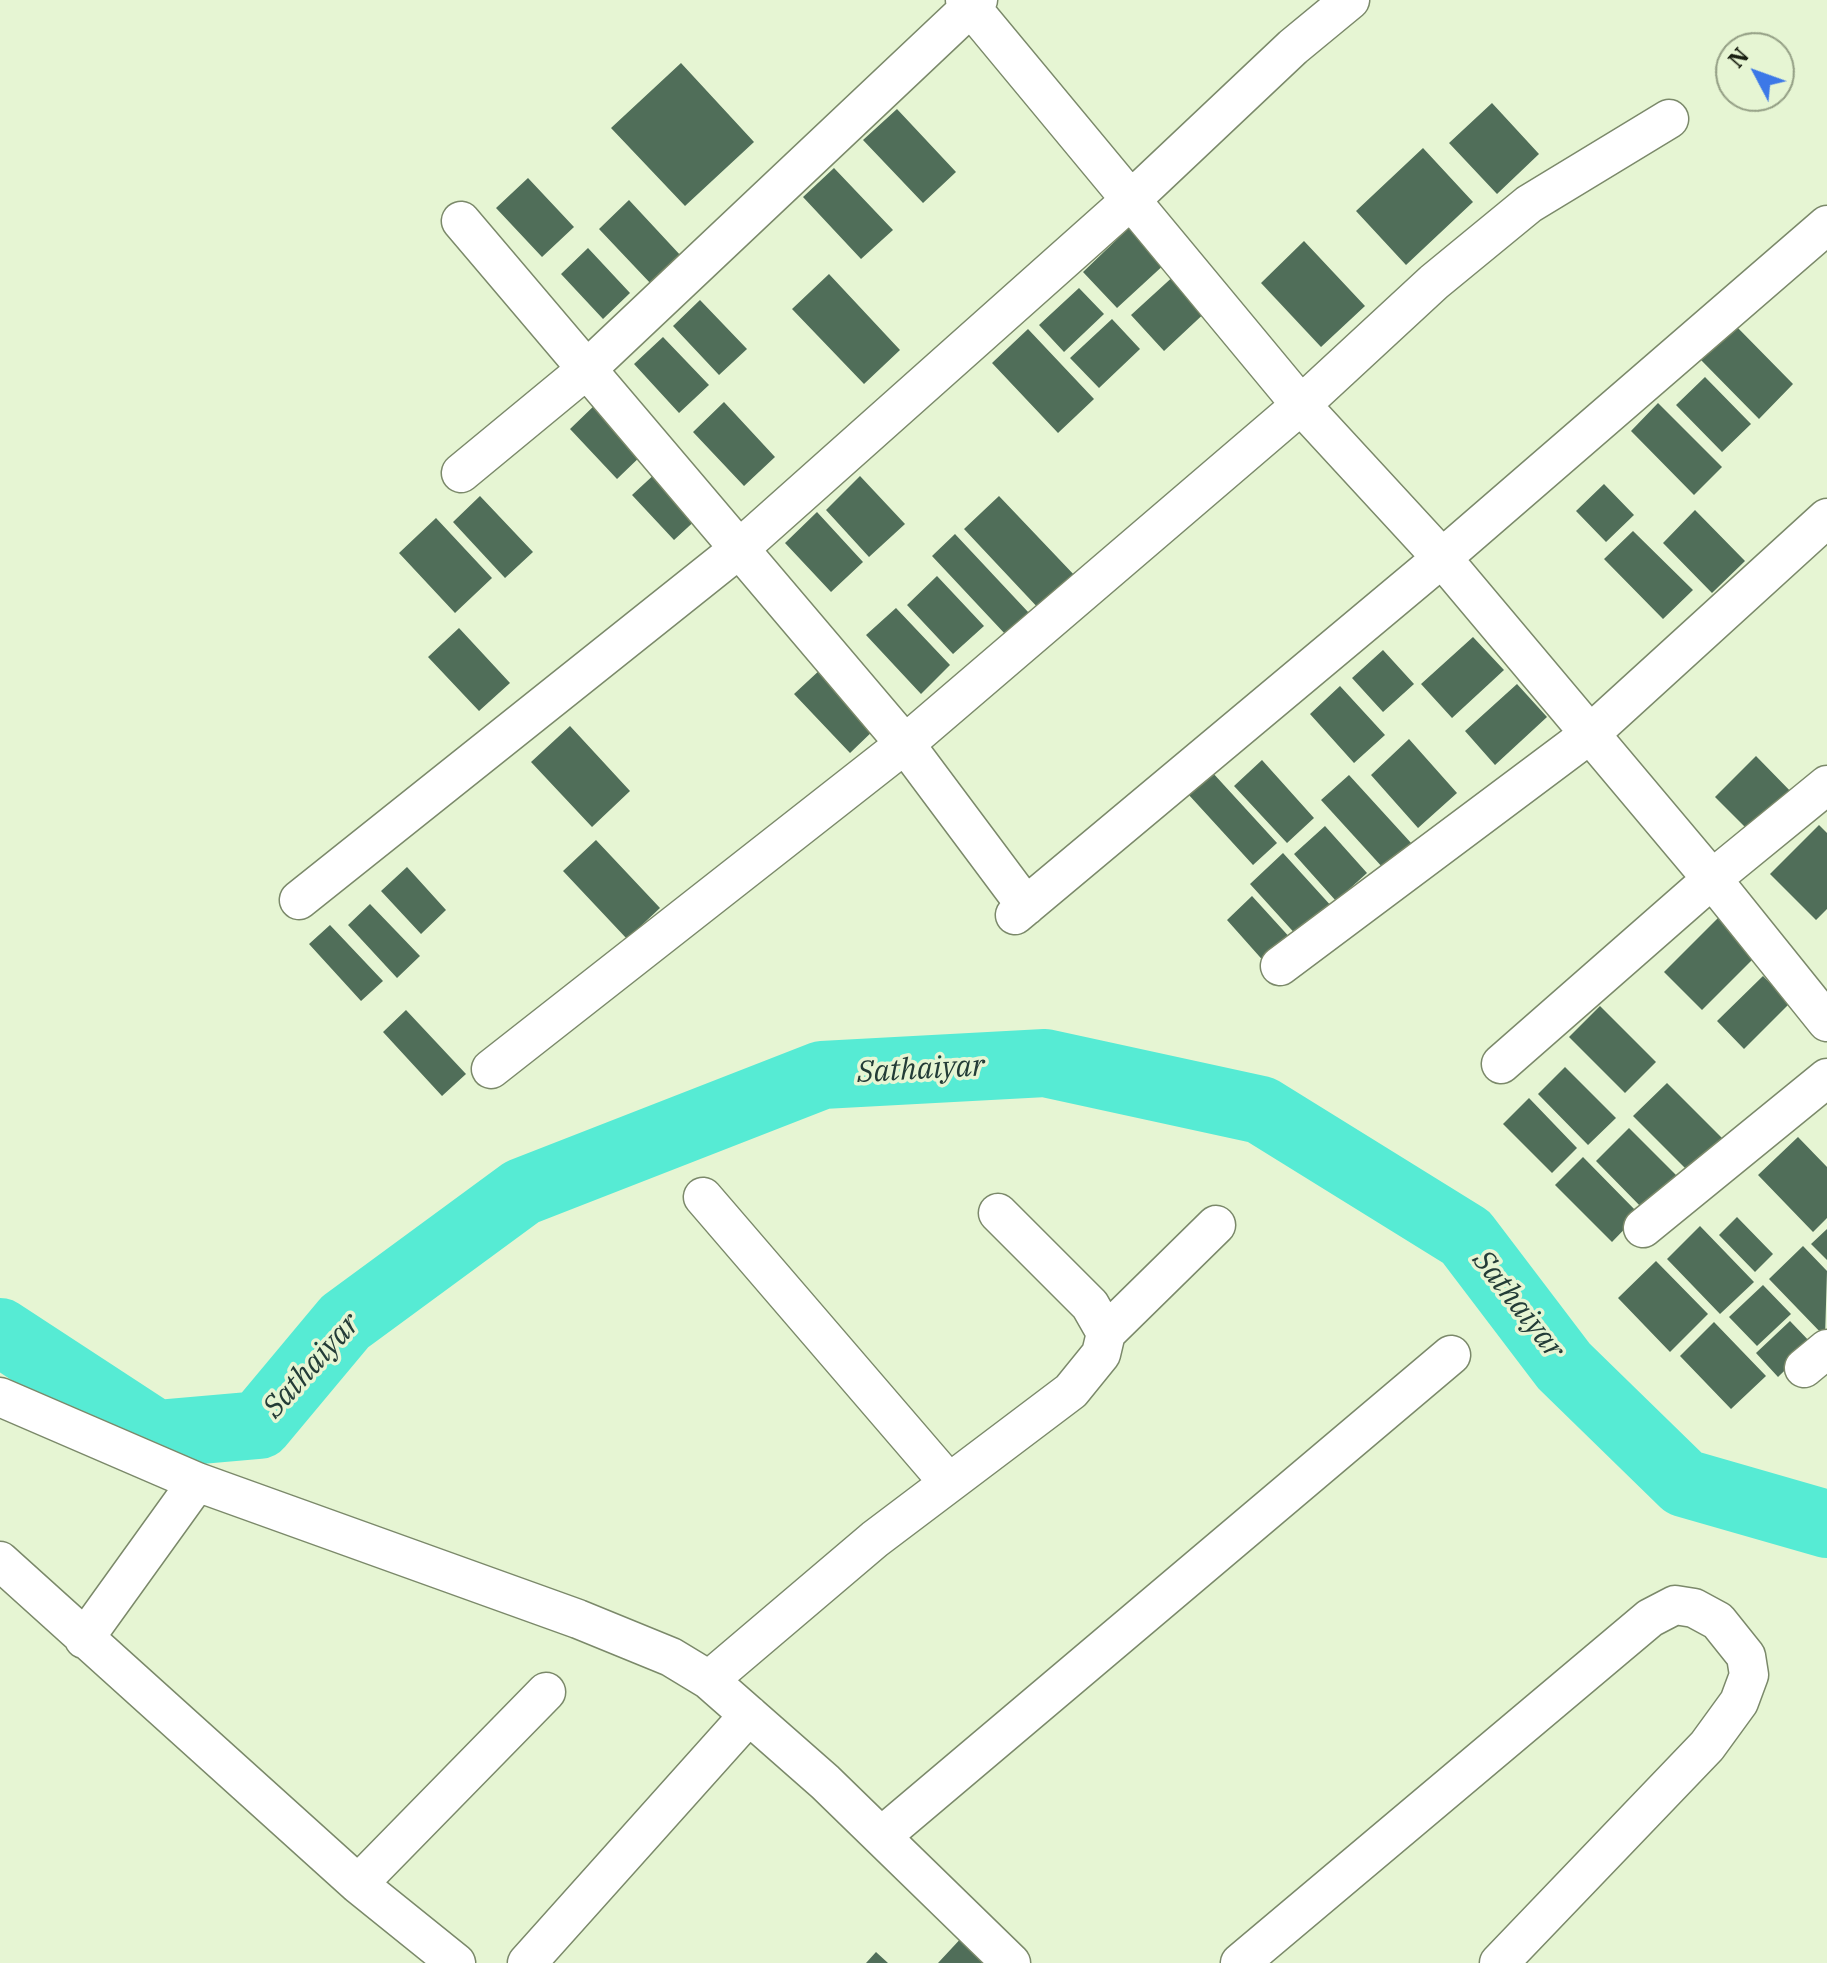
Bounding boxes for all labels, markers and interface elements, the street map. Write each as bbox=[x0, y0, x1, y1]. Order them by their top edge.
north arrow bbox=[1715, 32, 1795, 112]
text: N bbox=[1721, 41, 1755, 73]
water label: Sathaiyar bbox=[856, 1049, 986, 1091]
water label: Sathaiyar bbox=[1464, 1244, 1572, 1366]
water label: Sathaiyar bbox=[256, 1306, 368, 1426]

